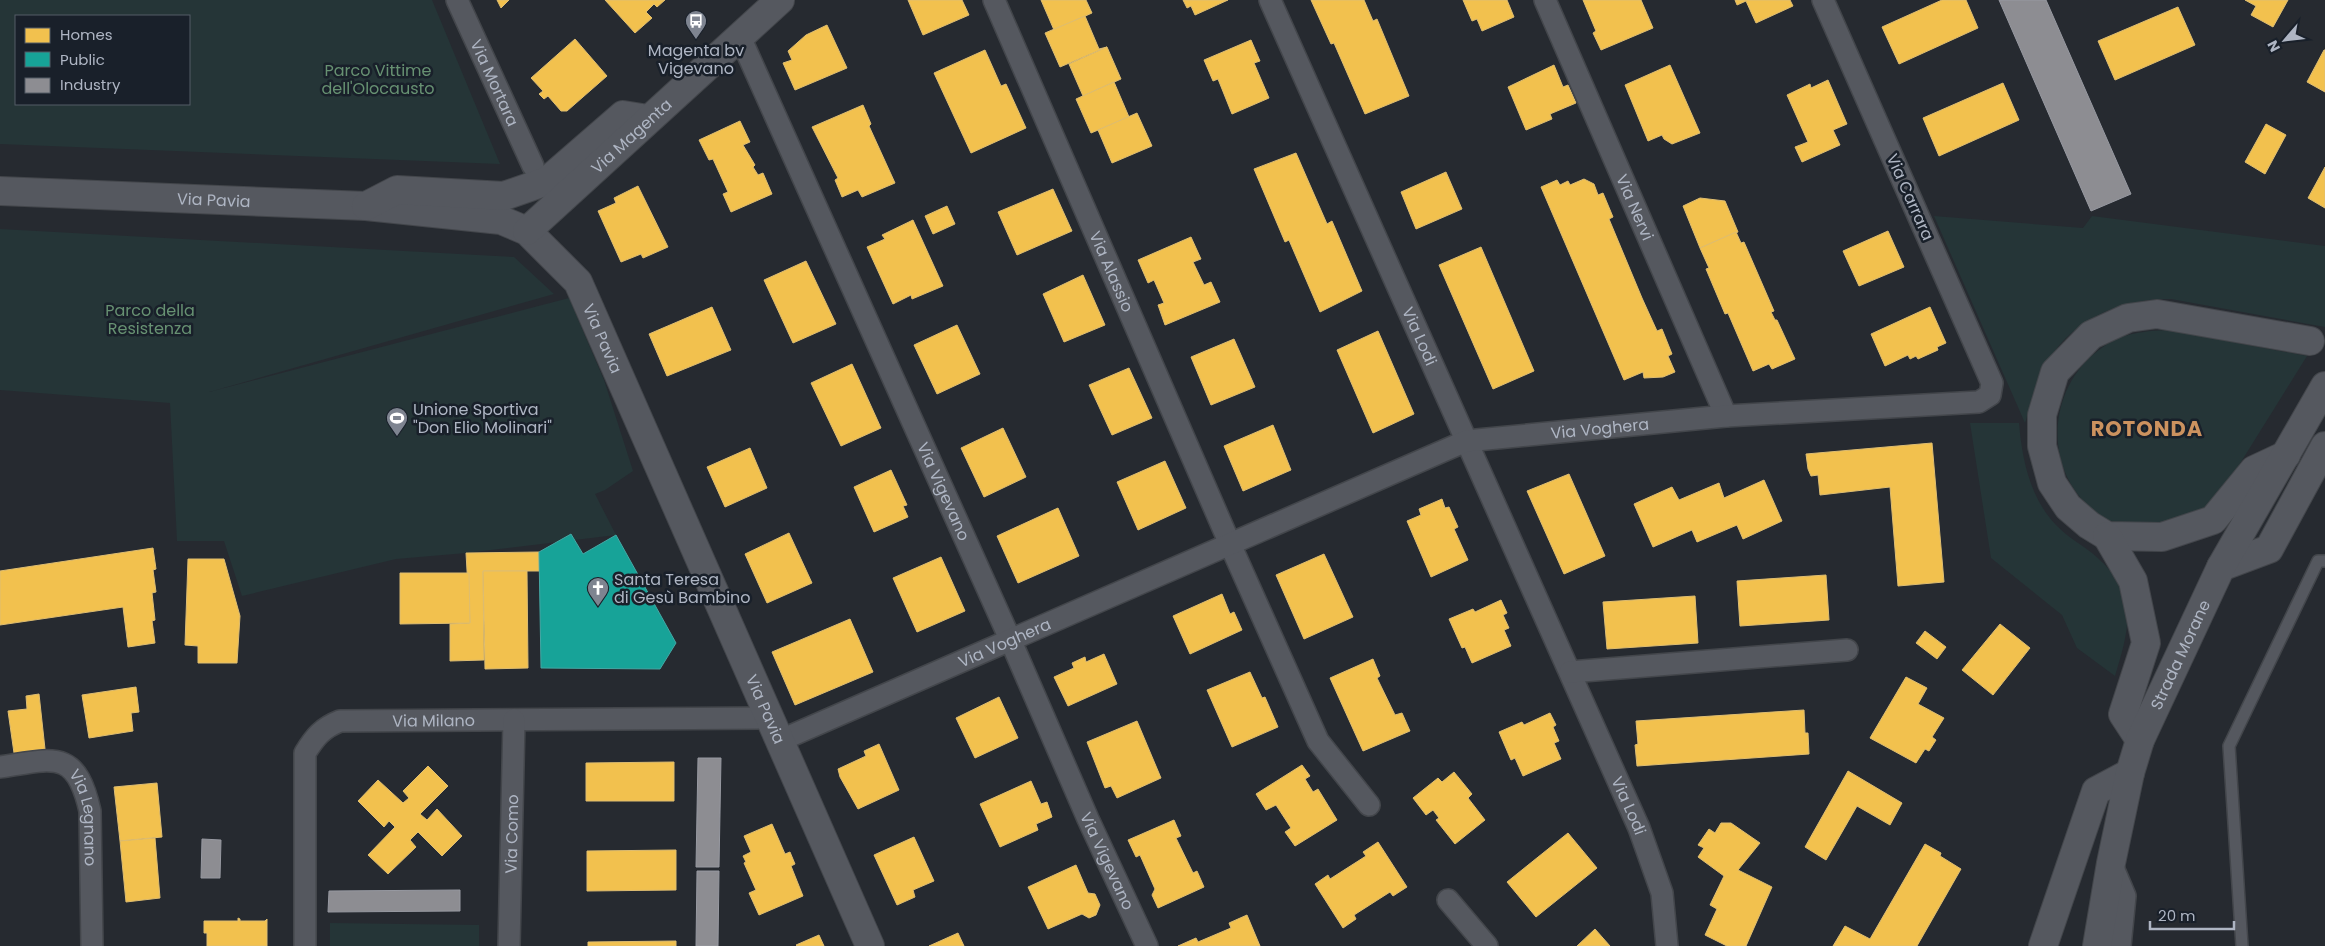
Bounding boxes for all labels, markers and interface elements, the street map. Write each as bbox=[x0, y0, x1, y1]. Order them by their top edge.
bus stop icon: Magenta bv Vigevano bbox=[684, 9, 708, 40]
legend bbox=[15, 15, 190, 105]
north arrow bbox=[2260, 15, 2310, 65]
text: Homes bbox=[60, 24, 113, 45]
street label: Via Mortara bbox=[465, 36, 525, 130]
text: N bbox=[2262, 37, 2285, 55]
place label: Magenta bv Vigevano bbox=[648, 39, 744, 80]
text: Public bbox=[60, 49, 105, 70]
park label: Parco Vittime dell'Olocausto bbox=[321, 59, 435, 100]
text: Industry bbox=[60, 74, 121, 95]
street label: Via Magenta bbox=[586, 93, 677, 179]
street label: Via Carrara bbox=[1881, 150, 1939, 244]
street label: Via Nervi bbox=[1611, 171, 1660, 244]
street label: Via Pavia bbox=[177, 187, 251, 213]
street label: Via Alassio bbox=[1084, 227, 1140, 316]
park label: Parco della Resistenza bbox=[105, 299, 195, 340]
street label: Via Pavia bbox=[577, 300, 628, 377]
street label: Via Lodi bbox=[1397, 303, 1443, 369]
place label: Unione Sportiva "Don Elio Molinari" bbox=[413, 398, 552, 439]
sports icon: Unione Sportiva "Don Elio Molinari" bbox=[385, 406, 409, 437]
street label: Via Voghera bbox=[1549, 412, 1650, 444]
district label: ROTONDA bbox=[2091, 414, 2203, 443]
street label: Via Vigevano bbox=[912, 438, 976, 544]
place label: Santa Teresa di Gesù Bambino bbox=[614, 568, 751, 609]
church icon: Santa Teresa di Gesù Bambino bbox=[586, 576, 610, 607]
street label: Strada Morane bbox=[2144, 596, 2216, 713]
street label: Via Voghera bbox=[955, 612, 1054, 673]
street label: Via Pavia bbox=[740, 671, 791, 748]
street label: Via Milano bbox=[392, 709, 475, 732]
street label: Via Legnano bbox=[64, 764, 102, 866]
street label: Via Lodi bbox=[1606, 773, 1652, 838]
street label: Via Como bbox=[499, 794, 524, 874]
street label: Via Vigevano bbox=[1075, 808, 1140, 914]
scale bar bbox=[2150, 898, 2234, 930]
text: 20 m bbox=[2158, 905, 2196, 926]

